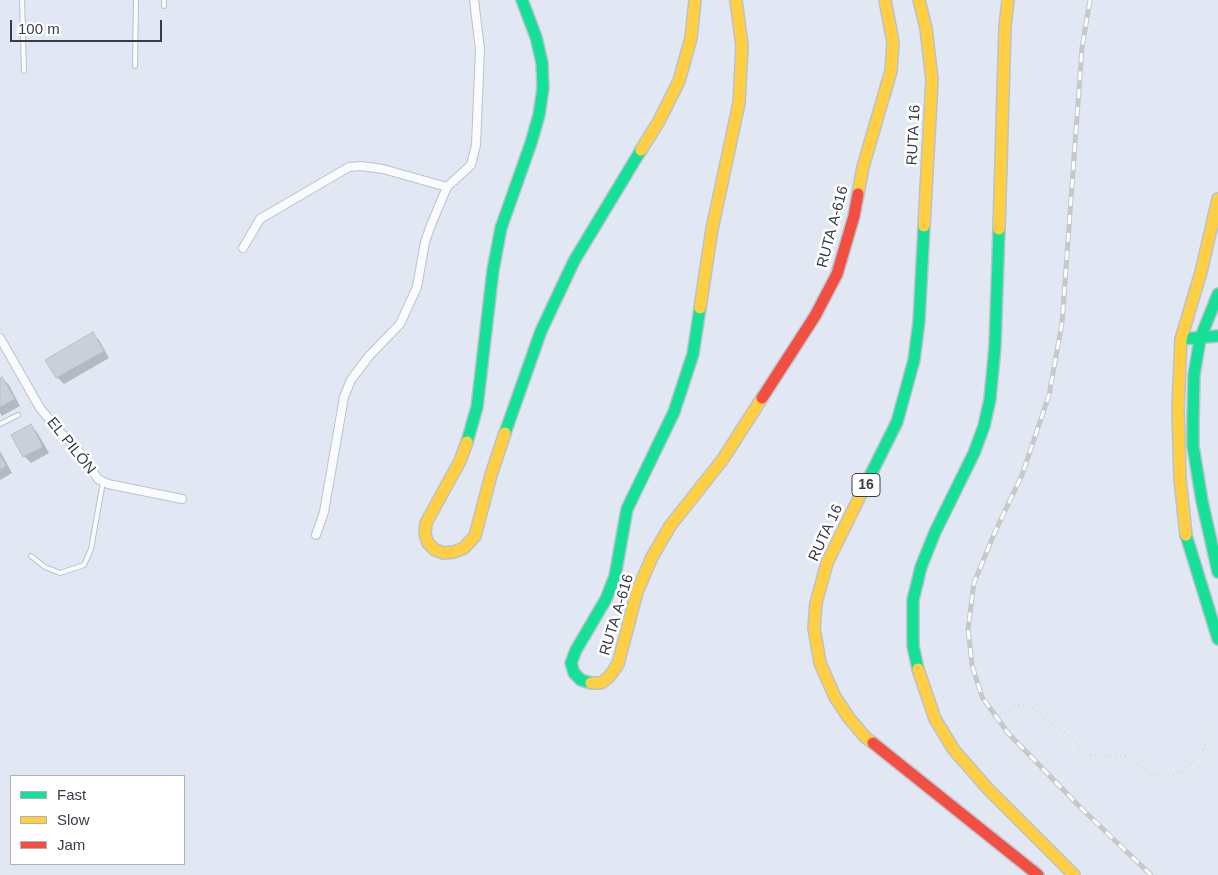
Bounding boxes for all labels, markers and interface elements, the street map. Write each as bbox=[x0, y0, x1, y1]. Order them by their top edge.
scale bar bbox=[12, 10, 165, 42]
text: 100 m bbox=[18, 20, 60, 37]
street label: RUTA 16 bbox=[903, 104, 925, 166]
street label: RUTA A-616 bbox=[813, 184, 853, 270]
street label: EL PILÓN bbox=[43, 414, 99, 478]
road number: 16 bbox=[852, 474, 880, 496]
street label: RUTA 16 bbox=[805, 502, 847, 564]
street label: RUTA A-616 bbox=[596, 572, 638, 658]
legend bbox=[10, 775, 185, 865]
text: Fast bbox=[57, 786, 86, 803]
text: Slow bbox=[57, 811, 90, 828]
text: Jam bbox=[57, 836, 85, 853]

